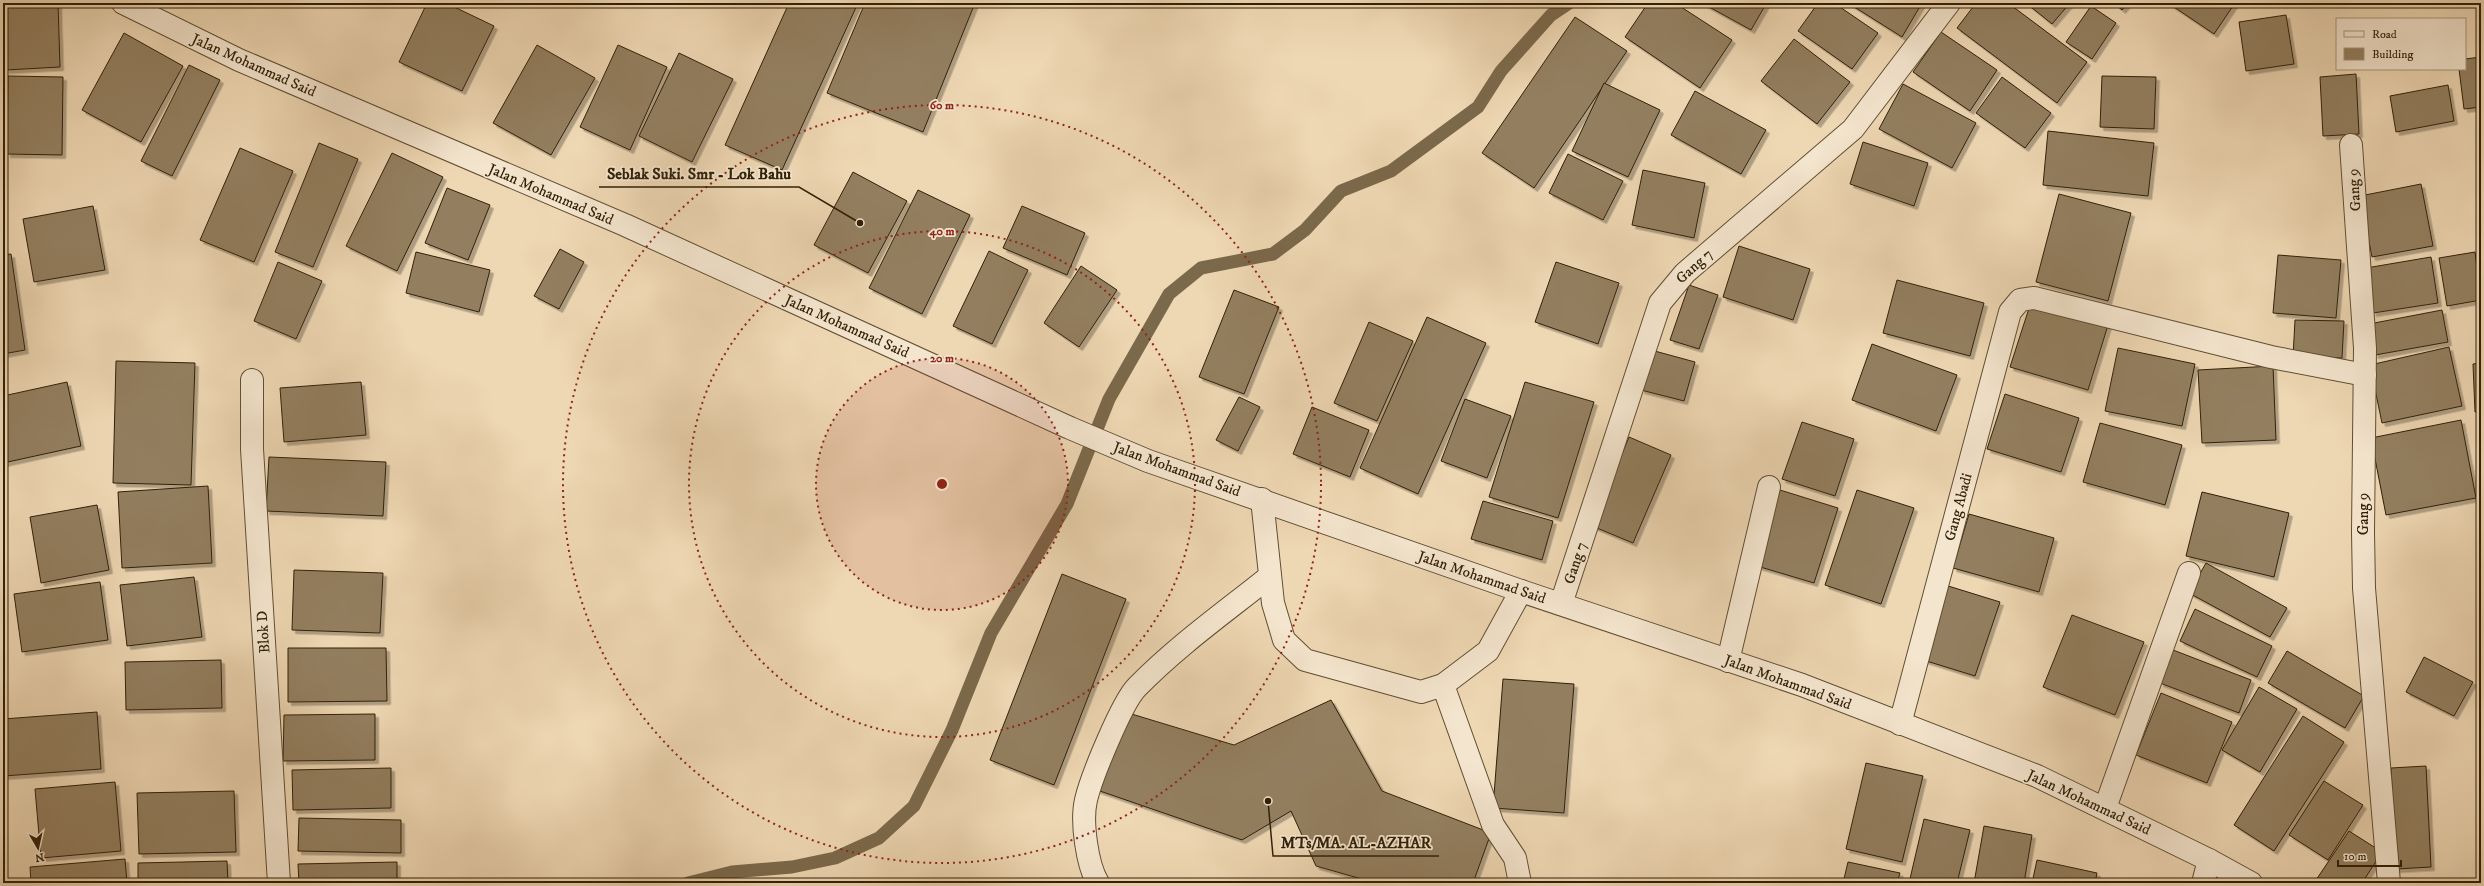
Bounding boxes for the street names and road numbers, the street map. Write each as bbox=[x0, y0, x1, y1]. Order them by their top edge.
street label: Jalan Mohammad Said bbox=[187, 29, 319, 102]
street label: Jalan Mohammad Said bbox=[484, 159, 617, 230]
street label: Gang 9 bbox=[2344, 168, 2365, 212]
street label: Gang 7 bbox=[1672, 245, 1717, 288]
street label: Jalan Mohammad Said bbox=[780, 290, 912, 363]
street label: Jalan Mohammad Said bbox=[1109, 437, 1244, 502]
street label: Gang Abadi bbox=[1940, 471, 1977, 543]
street label: Gang 9 bbox=[2354, 493, 2373, 535]
street label: Gang 7 bbox=[1560, 540, 1591, 587]
street label: Jalan Mohammad Said bbox=[1413, 546, 1549, 608]
street label: Blok D bbox=[253, 610, 274, 654]
street label: Jalan Mohammad Said bbox=[1720, 650, 1855, 715]
street label: Jalan Mohammad Said bbox=[2022, 765, 2154, 840]

